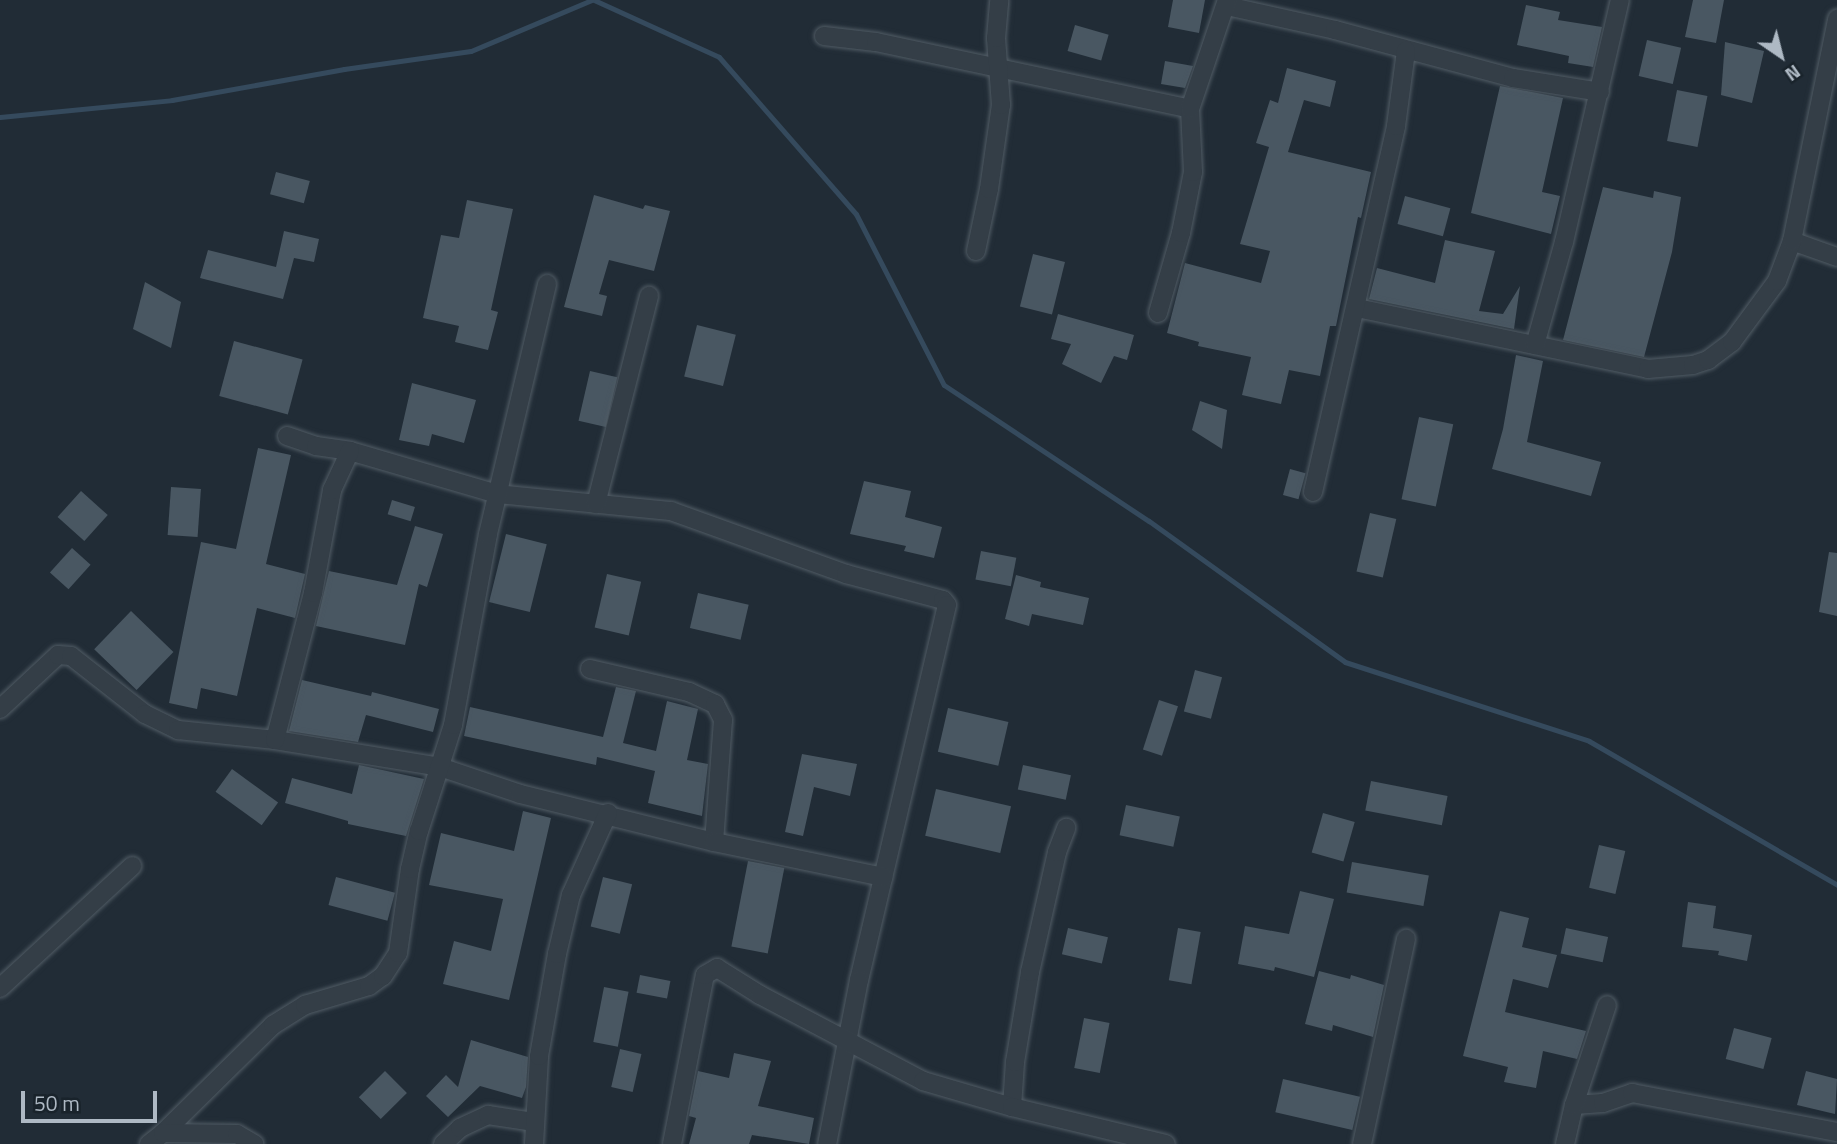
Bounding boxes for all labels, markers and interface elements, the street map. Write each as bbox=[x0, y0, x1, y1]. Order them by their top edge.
north arrow bbox=[1746, 21, 1816, 91]
text: N bbox=[1780, 58, 1807, 89]
scale bar bbox=[24, 1078, 161, 1122]
text: 50 m bbox=[34, 1087, 80, 1119]

